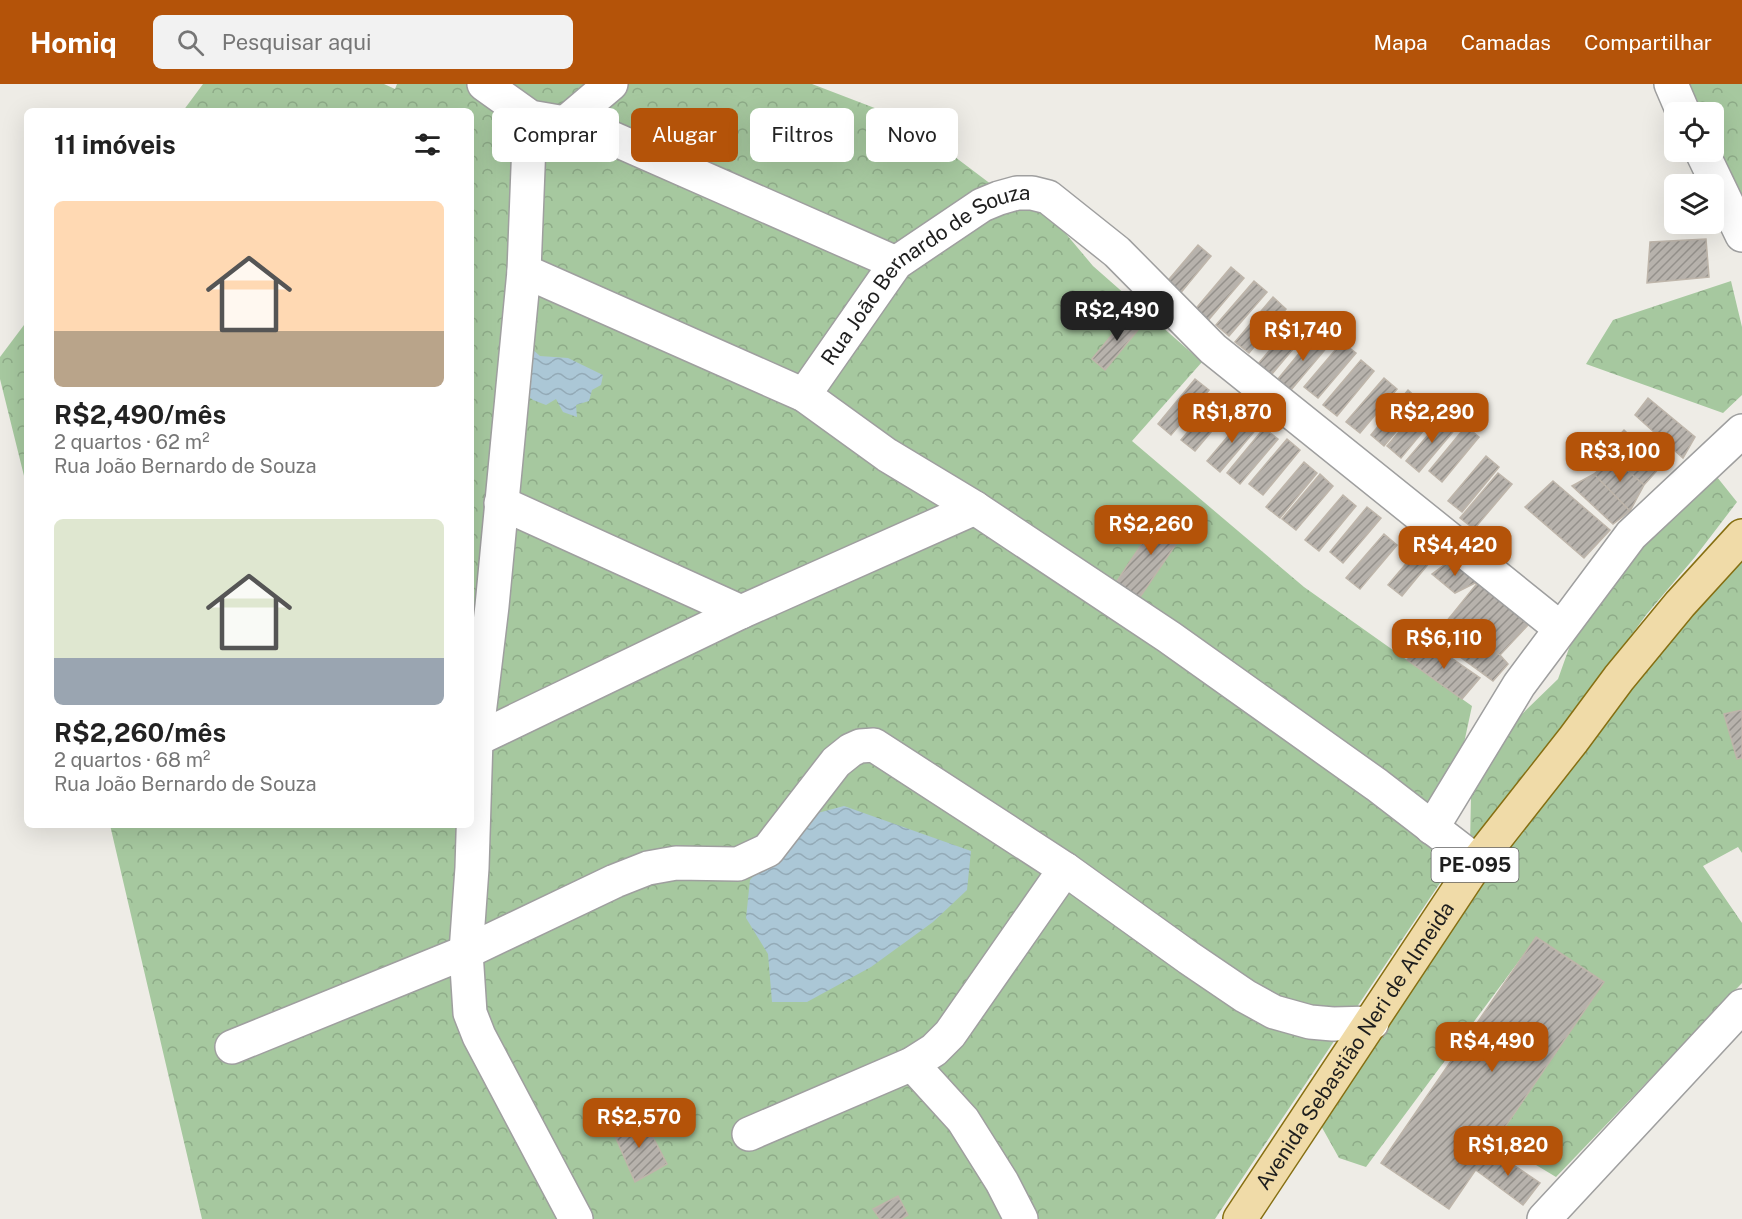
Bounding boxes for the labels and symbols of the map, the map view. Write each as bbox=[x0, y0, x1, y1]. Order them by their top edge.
street label: Rua João Bernardo de Souza bbox=[816, 180, 1030, 370]
pin: R$2,490 bbox=[1062, 291, 1172, 342]
pin: R$1,740 bbox=[1248, 311, 1358, 362]
pin: R$1,870 bbox=[1177, 393, 1287, 444]
pin: R$2,290 bbox=[1377, 393, 1487, 444]
pin: R$3,100 bbox=[1565, 432, 1675, 483]
pin: R$2,260 bbox=[1096, 505, 1206, 556]
pin: R$4,420 bbox=[1400, 526, 1510, 577]
pin: R$6,110 bbox=[1389, 619, 1499, 670]
road number: PE-095 bbox=[1432, 848, 1518, 882]
street label: Avenida Sebastião Neri de Almeida bbox=[1250, 897, 1459, 1194]
pin: R$4,490 bbox=[1437, 1022, 1547, 1073]
pin: R$2,570 bbox=[584, 1098, 694, 1149]
pin: R$1,820 bbox=[1453, 1126, 1563, 1177]

